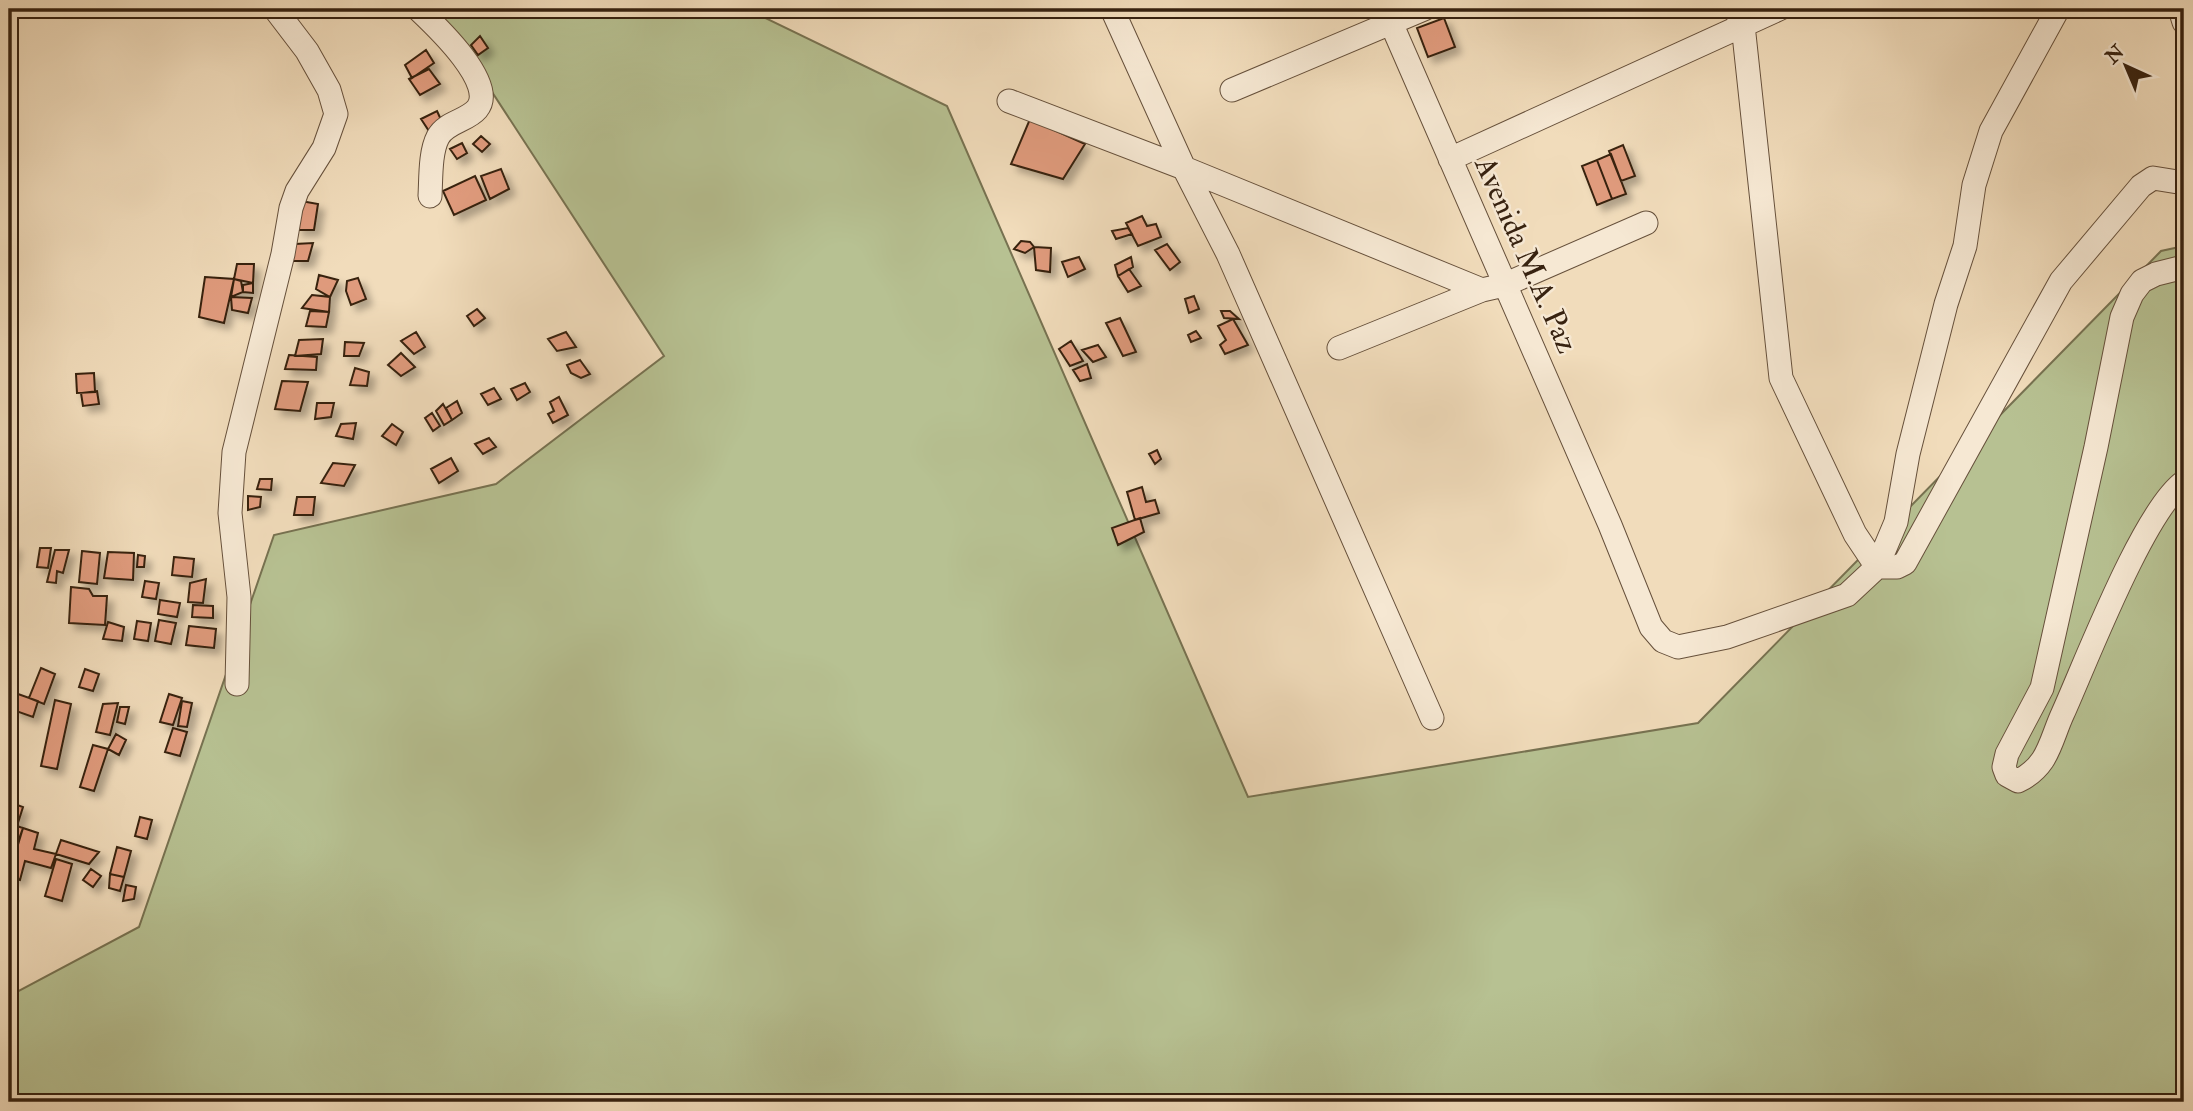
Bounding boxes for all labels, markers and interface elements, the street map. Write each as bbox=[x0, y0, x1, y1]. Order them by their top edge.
north arrow bbox=[2092, 32, 2162, 102]
text: N bbox=[2100, 39, 2130, 70]
street label: Avenida M.A. Paz bbox=[1466, 150, 1586, 359]

